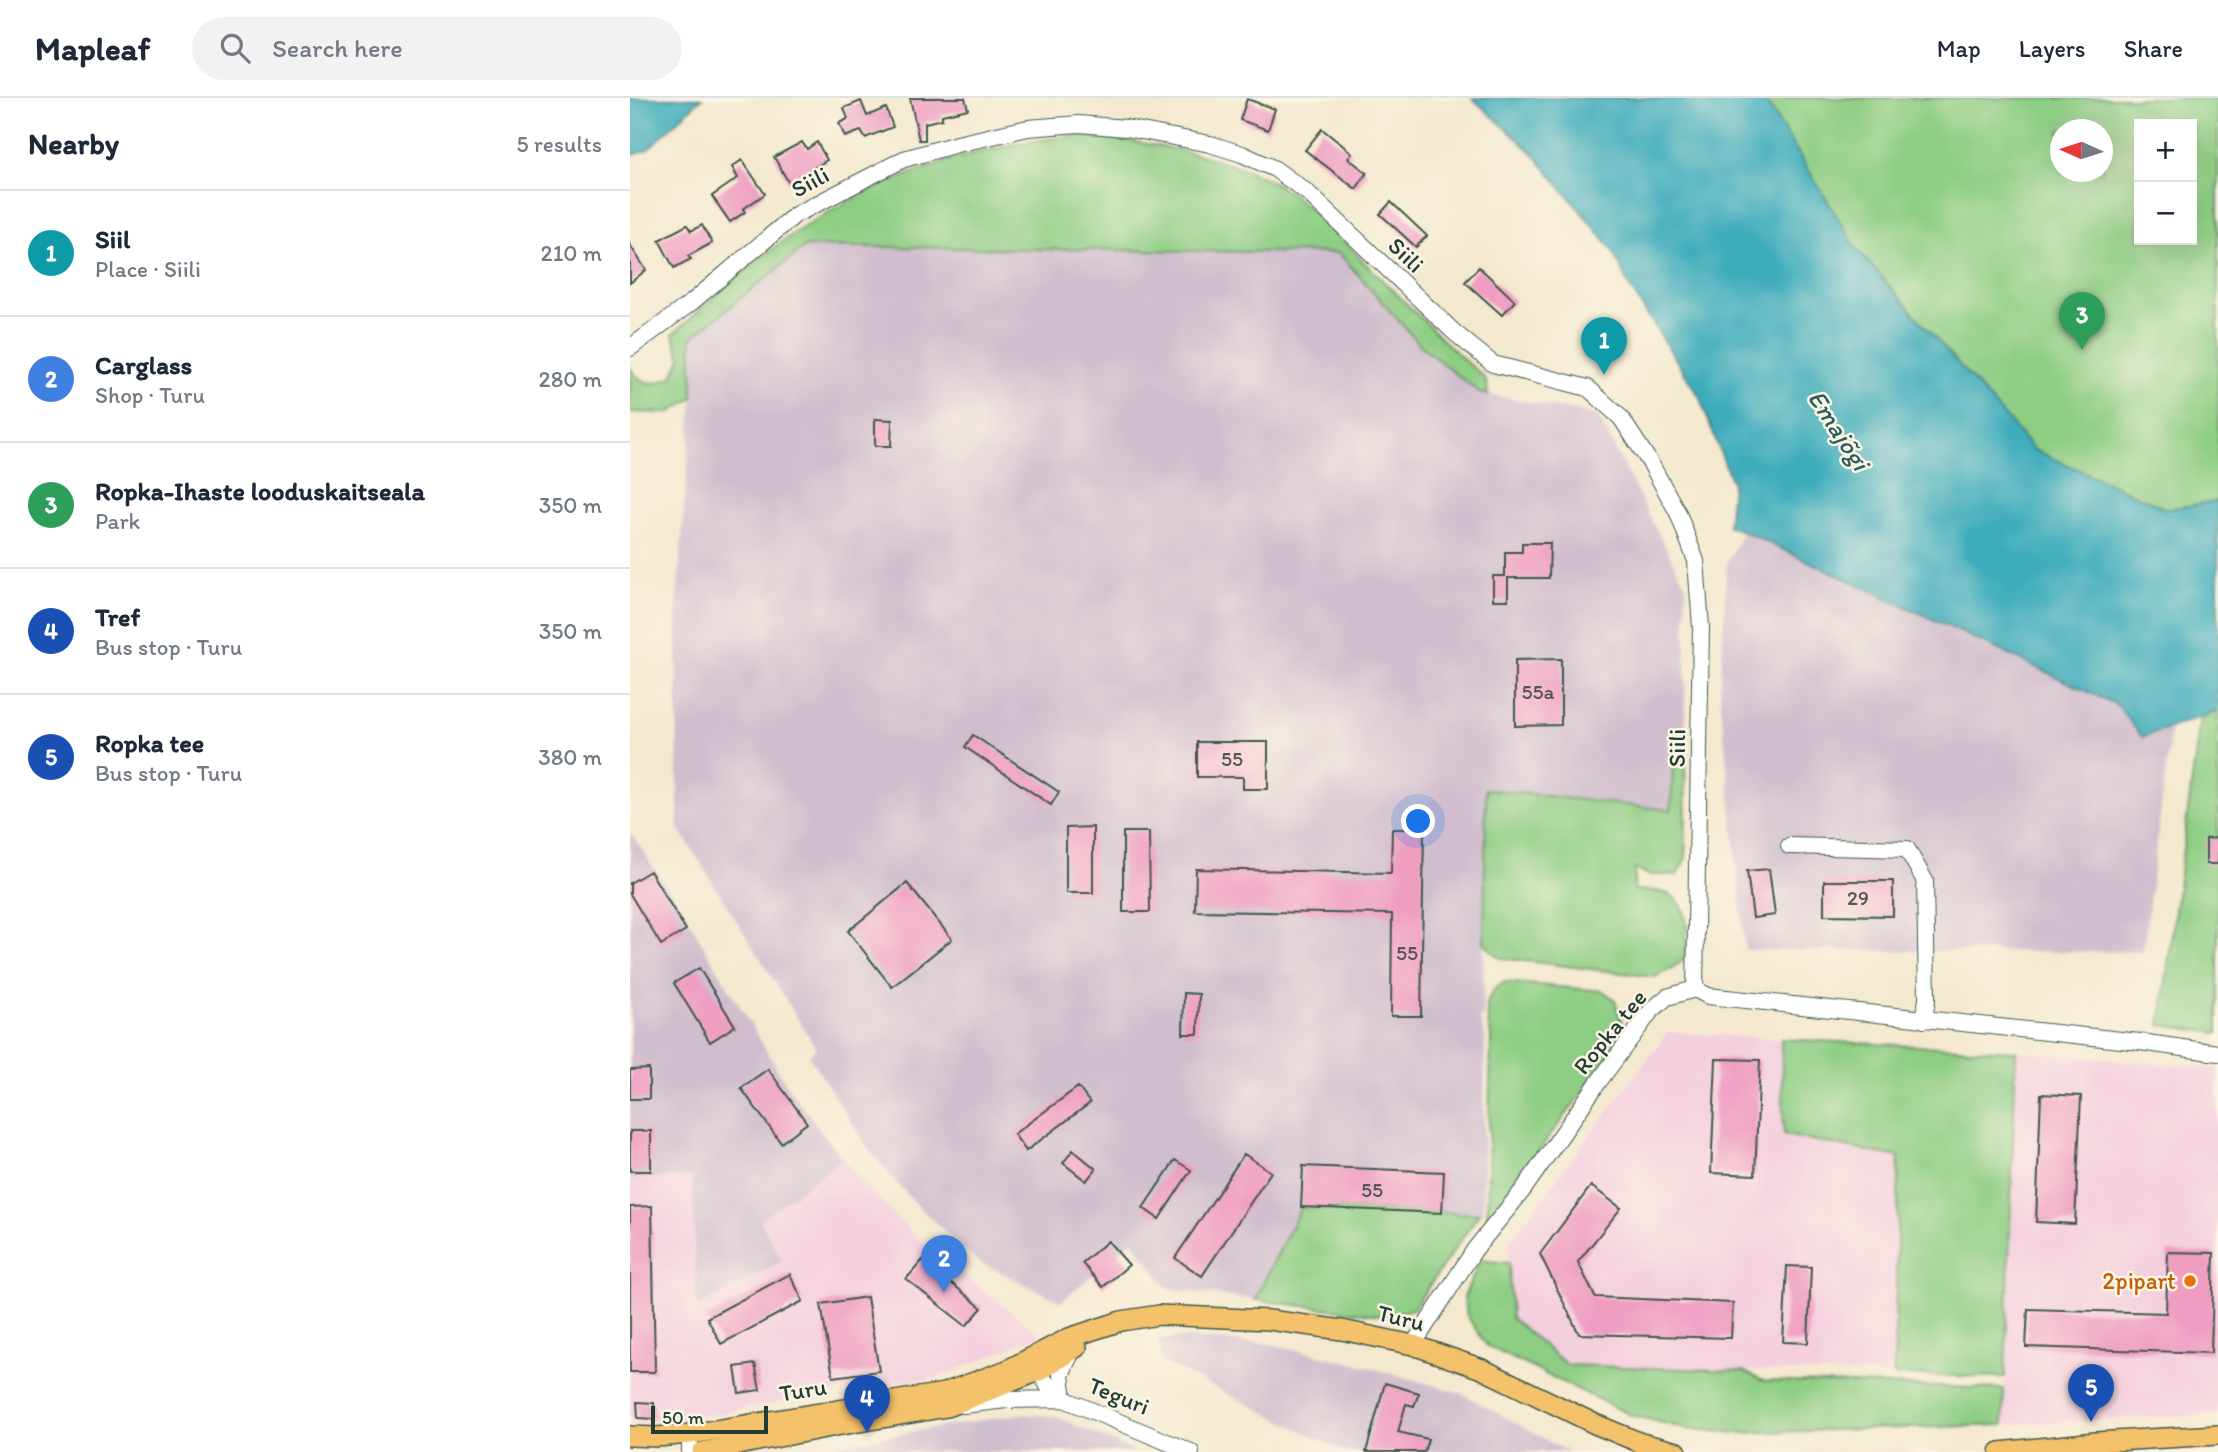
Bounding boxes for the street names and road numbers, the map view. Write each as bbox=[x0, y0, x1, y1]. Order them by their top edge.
street label: Siili bbox=[786, 160, 834, 203]
street label: Siili bbox=[1382, 231, 1430, 279]
street label: Siili bbox=[1662, 728, 1691, 768]
street label: Ropka tee bbox=[1567, 983, 1653, 1080]
street label: Turu bbox=[1375, 1298, 1428, 1337]
street label: Teguri bbox=[1084, 1370, 1154, 1421]
street label: Turu bbox=[777, 1371, 829, 1408]

